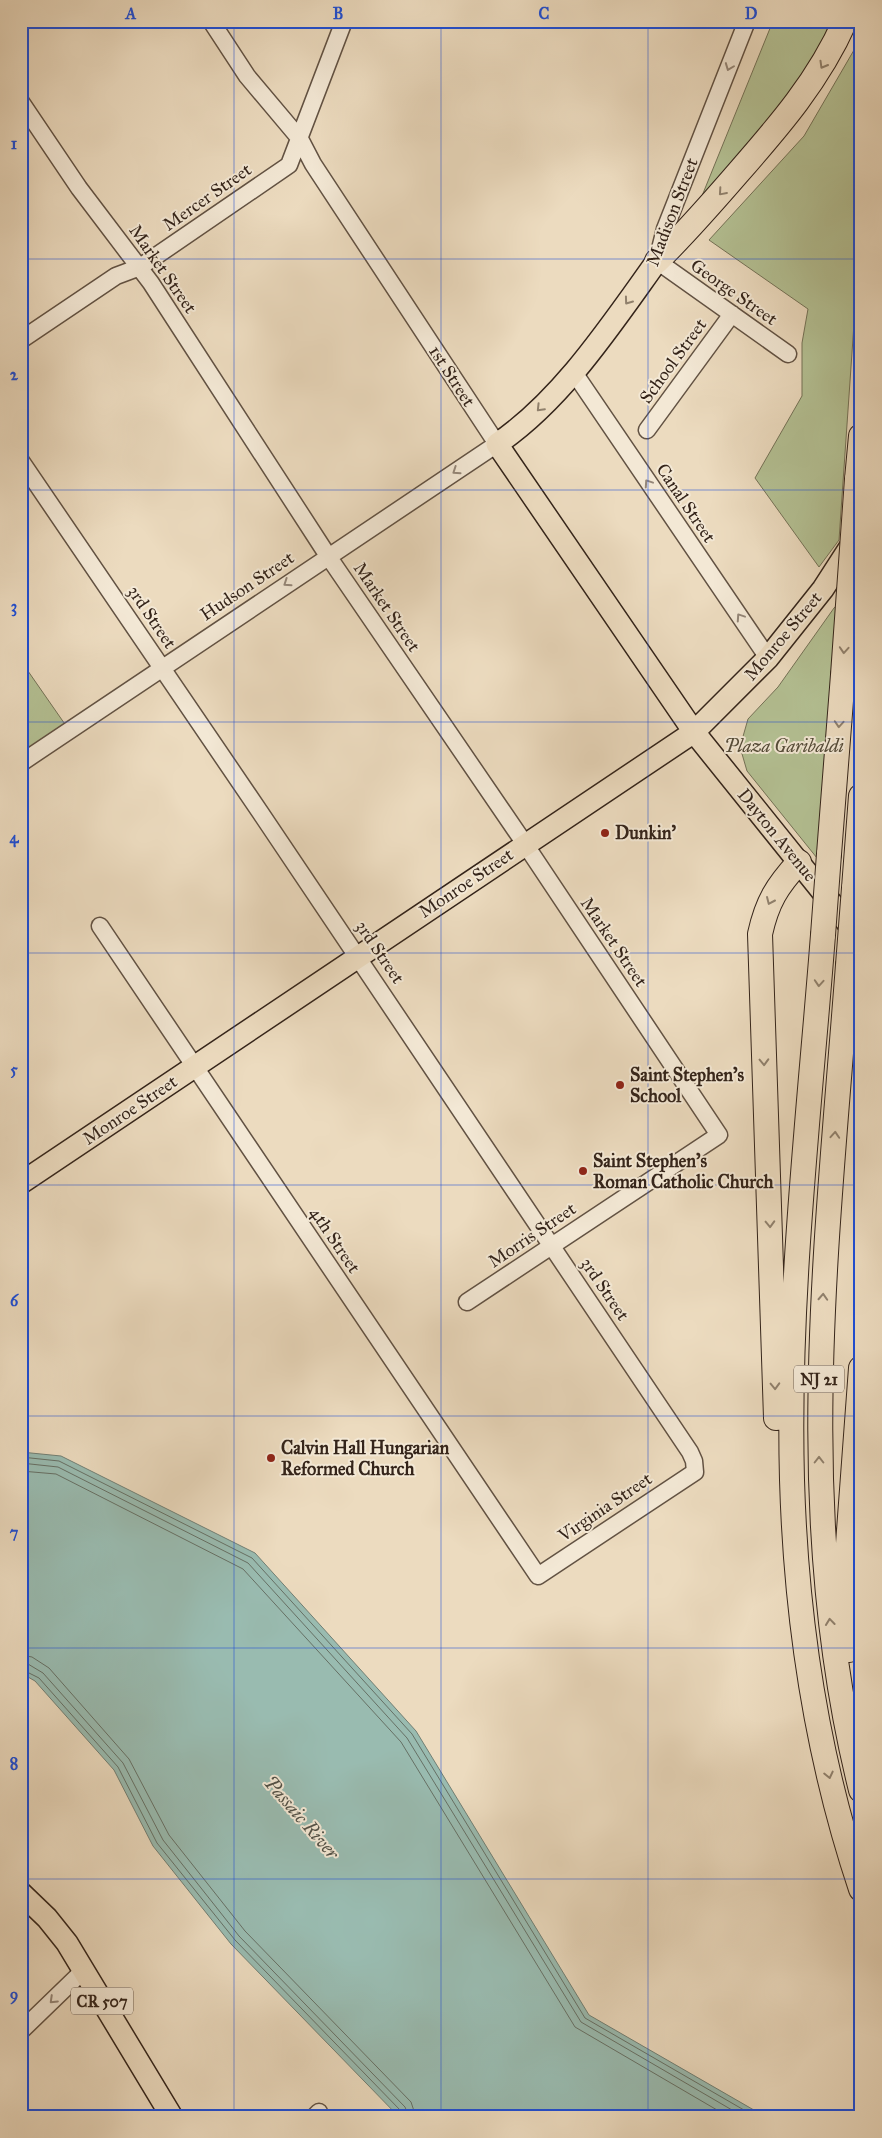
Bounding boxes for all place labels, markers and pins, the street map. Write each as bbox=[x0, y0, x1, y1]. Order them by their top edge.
place label: Dunkin' bbox=[615, 822, 677, 844]
marker: Dunkin' bbox=[599, 827, 611, 839]
place label: Saint Stephen's School bbox=[630, 1064, 744, 1107]
marker: Saint Stephen's School bbox=[614, 1079, 626, 1091]
place label: Saint Stephen's Roman Catholic Church bbox=[593, 1150, 775, 1193]
marker: Saint Stephen's Roman Catholic Church bbox=[577, 1165, 589, 1177]
place label: Calvin Hall Hungarian Reformed Church bbox=[281, 1437, 450, 1480]
marker: Calvin Hall Hungarian Reformed Church bbox=[265, 1452, 277, 1464]

